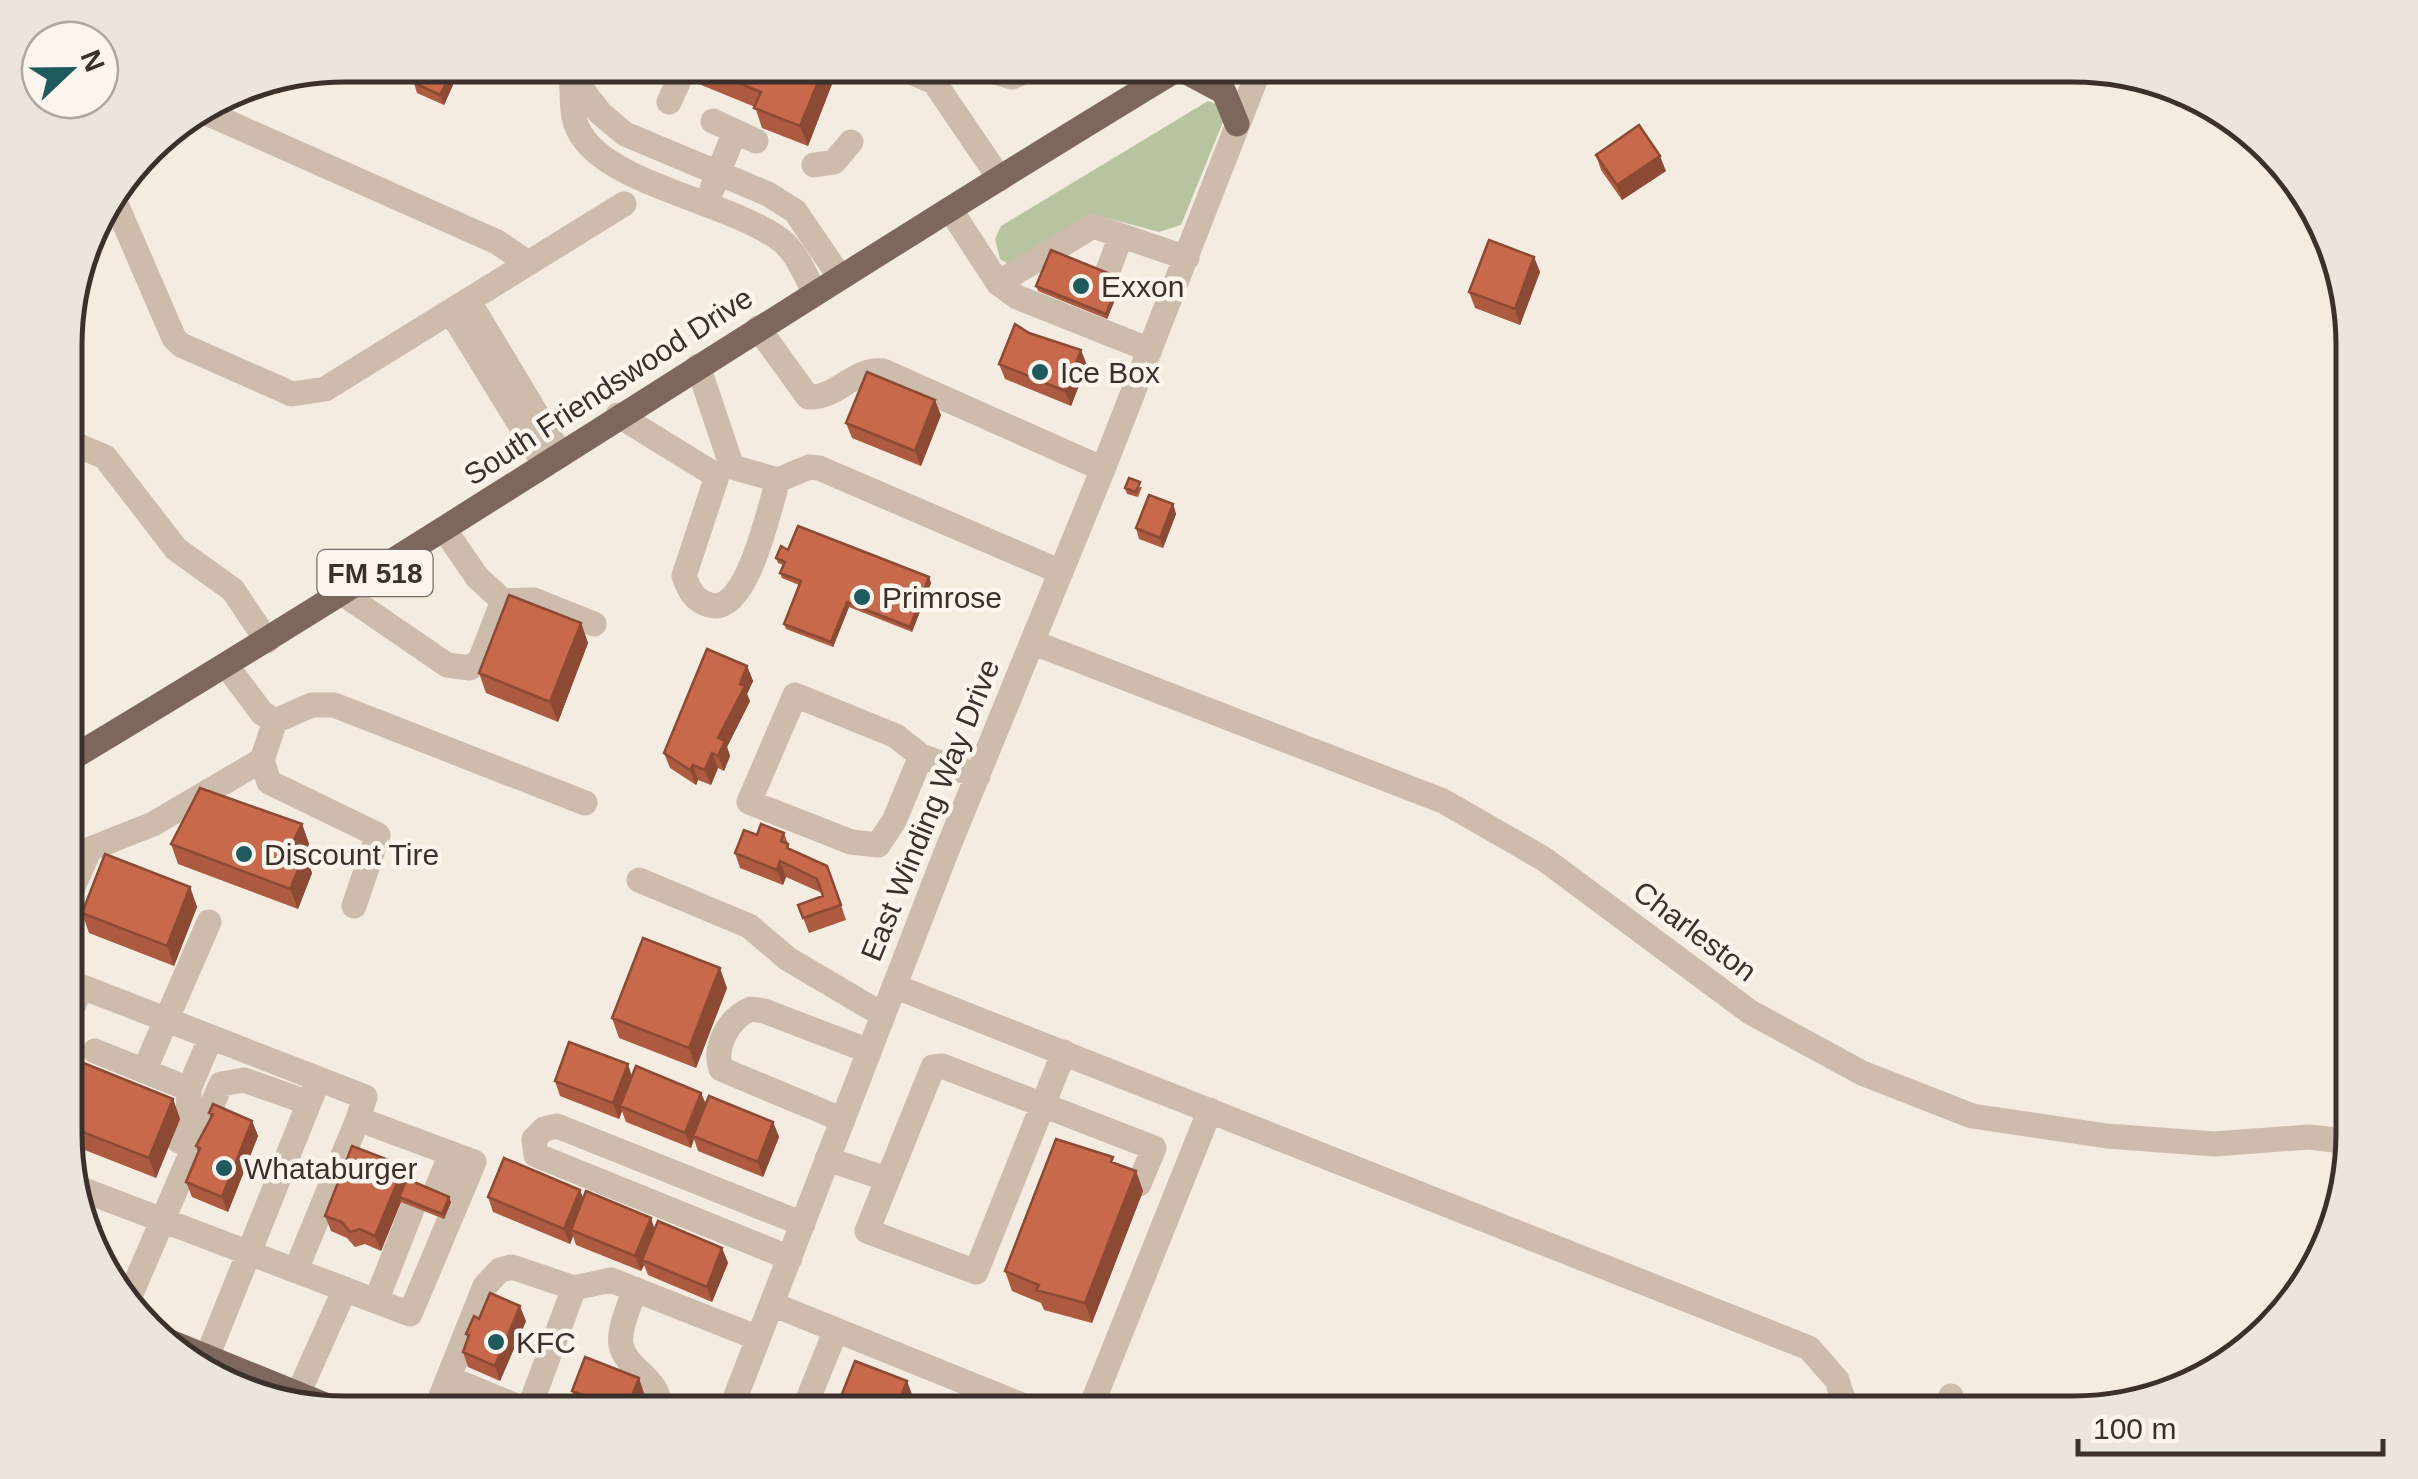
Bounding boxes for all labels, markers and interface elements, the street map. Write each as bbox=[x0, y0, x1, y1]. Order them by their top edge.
north arrow bbox=[20, 20, 120, 120]
text: N bbox=[75, 46, 111, 76]
place label: Exxon bbox=[1101, 270, 1184, 303]
marker: Exxon bbox=[1070, 275, 1092, 297]
street label: South Friendswood Drive bbox=[458, 280, 758, 492]
place label: Ice Box bbox=[1060, 356, 1160, 389]
marker: Ice Box bbox=[1029, 361, 1051, 383]
road number: FM 518 bbox=[318, 550, 432, 596]
place label: Primrose bbox=[882, 581, 1002, 614]
marker: Primrose bbox=[851, 586, 873, 608]
street label: East Winding Way Drive bbox=[854, 654, 1006, 966]
place label: Discount Tire bbox=[264, 838, 439, 871]
marker: Discount Tire bbox=[233, 843, 255, 865]
street label: Charleston bbox=[1627, 874, 1763, 988]
place label: Whataburger bbox=[244, 1152, 417, 1185]
marker: Whataburger bbox=[213, 1157, 235, 1179]
place label: KFC bbox=[516, 1326, 576, 1359]
marker: KFC bbox=[485, 1331, 507, 1353]
scale bar bbox=[2078, 1394, 2383, 1456]
text: 100 m bbox=[2093, 1412, 2176, 1445]

